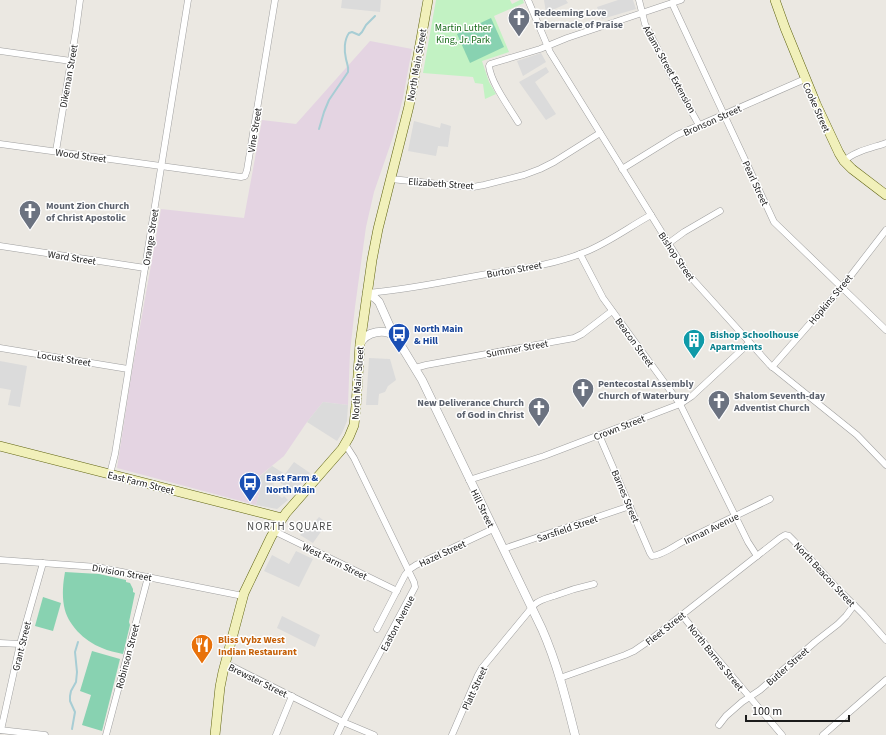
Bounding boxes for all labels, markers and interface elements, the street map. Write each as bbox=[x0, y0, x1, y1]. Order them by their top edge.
church icon: Redeeming Love Tabernacle of Praise bbox=[506, 5, 532, 38]
place label: Redeeming Love Tabernacle of Praise bbox=[534, 6, 623, 32]
park label: Martin Luther King, Jr. Park bbox=[435, 21, 492, 47]
street label: Adams Street Extension bbox=[639, 23, 699, 116]
street label: North Main Street bbox=[404, 27, 430, 103]
street label: Dikeman Street bbox=[57, 43, 82, 109]
street label: Cooke Street bbox=[799, 80, 834, 135]
street label: Bronson Street bbox=[681, 102, 744, 140]
street label: Vine Street bbox=[245, 106, 266, 154]
street label: Wood Street bbox=[54, 145, 108, 167]
street label: Pearl Street bbox=[739, 159, 772, 209]
street label: Elizabeth Street bbox=[408, 175, 475, 193]
church icon: Mount Zion Church of Christ Apostolic bbox=[17, 198, 43, 231]
place label: Mount Zion Church of Christ Apostolic bbox=[46, 199, 130, 225]
street label: Orange Street bbox=[140, 207, 162, 267]
street label: Bishop Street bbox=[655, 229, 698, 284]
street label: Ward Street bbox=[47, 247, 98, 269]
street label: Burton Street bbox=[485, 258, 544, 282]
street label: Hopkins Street bbox=[806, 271, 856, 328]
street label: Beacon Street bbox=[611, 315, 657, 371]
bus stop icon: North Main & Hill bbox=[386, 321, 412, 354]
place label: North Main & Hill bbox=[414, 322, 463, 348]
building icon: Bishop Schoolhouse Apartments bbox=[681, 327, 707, 360]
place label: Bishop Schoolhouse Apartments bbox=[709, 328, 799, 354]
street label: Summer Street bbox=[485, 337, 550, 361]
street label: North Main Street bbox=[348, 345, 368, 420]
street label: Locust Street bbox=[36, 348, 93, 370]
church icon: Pentecostal Assembly Church of Waterbury bbox=[570, 376, 596, 409]
place label: Pentecostal Assembly Church of Waterbury bbox=[598, 377, 694, 403]
church icon: Shalom Seventh-day Adventist Church bbox=[706, 388, 732, 421]
place label: Shalom Seventh-day Adventist Church bbox=[733, 389, 826, 415]
church icon: New Deliverance Church of God in Christ bbox=[526, 395, 552, 428]
place label: New Deliverance Church of God in Christ bbox=[417, 396, 524, 422]
street label: Crown Street bbox=[592, 411, 648, 444]
street label: East Farm Street bbox=[106, 468, 176, 498]
street label: Barnes Street bbox=[608, 468, 643, 525]
bus stop icon: East Farm & North Main bbox=[237, 470, 263, 503]
place label: East Farm & North Main bbox=[266, 471, 318, 497]
street label: Hill Street bbox=[467, 487, 498, 531]
street label: Inman Avenue bbox=[682, 510, 741, 548]
street label: Sarsfield Street bbox=[535, 512, 600, 546]
district label: NORTH SQUARE bbox=[247, 519, 333, 534]
street label: Hazel Street bbox=[417, 537, 469, 571]
street label: North Beacon Street bbox=[790, 539, 859, 611]
street label: West Farm Street bbox=[300, 540, 370, 584]
street label: Division Street bbox=[91, 561, 153, 585]
street label: Easton Avenue bbox=[377, 593, 418, 654]
street label: Fleet Street bbox=[642, 608, 689, 649]
street label: Grant Street bbox=[9, 620, 35, 672]
street label: North Barnes Street bbox=[684, 621, 747, 694]
street label: Robinson Street bbox=[113, 622, 144, 690]
restaurant icon: Bliss Vybz West Indian Restaurant bbox=[189, 632, 215, 665]
place label: Bliss Vybz West Indian Restaurant bbox=[218, 633, 297, 659]
street label: Butler Street bbox=[763, 644, 813, 689]
street label: Brewster Street bbox=[226, 661, 290, 702]
street label: Platt Street bbox=[459, 664, 491, 713]
scale bar bbox=[746, 697, 849, 723]
text: 100 m bbox=[752, 703, 782, 720]

